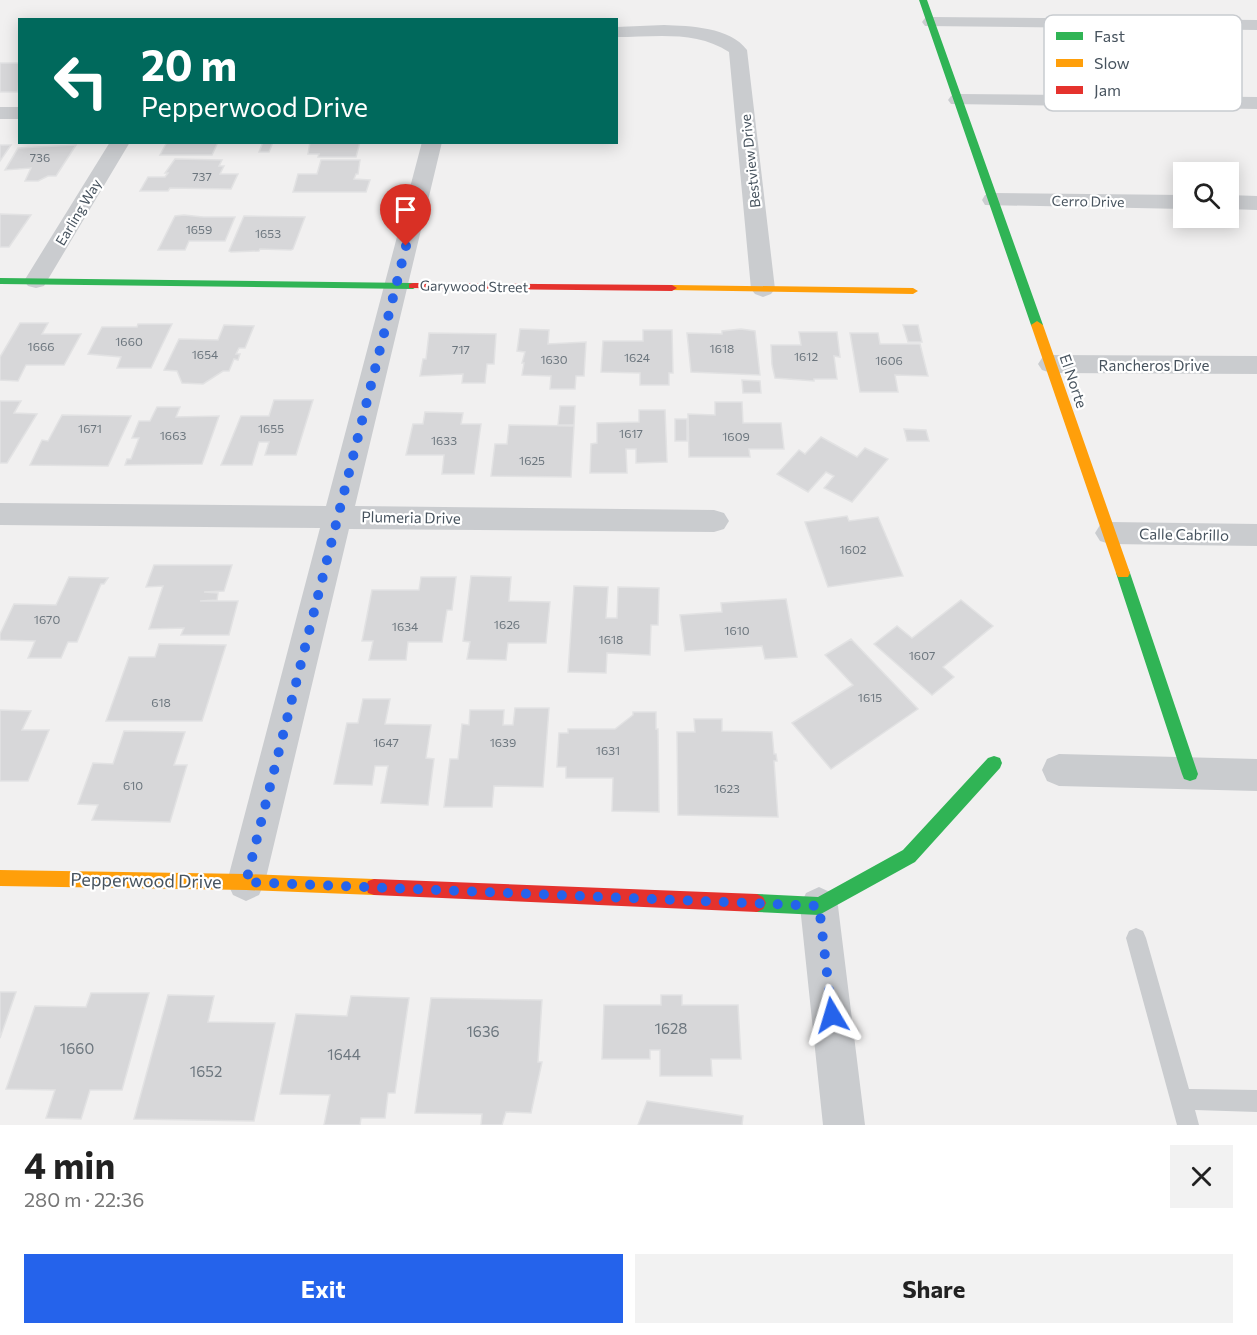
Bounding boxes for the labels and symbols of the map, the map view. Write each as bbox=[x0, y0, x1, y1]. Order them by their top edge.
legend bbox=[1044, 15, 1242, 111]
text: Fast bbox=[1094, 26, 1125, 45]
text: Slow bbox=[1094, 53, 1130, 72]
text: Jam bbox=[1094, 80, 1121, 99]
street label: Bestview Drive bbox=[737, 113, 763, 209]
house number: 736 bbox=[30, 150, 50, 164]
house number: 737 bbox=[192, 169, 212, 183]
street label: Earling Way bbox=[51, 176, 105, 248]
pin bbox=[380, 184, 431, 246]
street label: Cerro Drive bbox=[1051, 192, 1125, 210]
house number: 1659 bbox=[186, 222, 212, 236]
house number: 1653 bbox=[255, 226, 281, 240]
street label: Garywood Street bbox=[420, 277, 529, 295]
house number: 1660 bbox=[115, 334, 143, 348]
house number: 1666 bbox=[28, 339, 54, 353]
house number: 1618 bbox=[710, 341, 734, 355]
house number: 717 bbox=[452, 342, 470, 356]
house number: 1654 bbox=[192, 347, 218, 361]
house number: 1612 bbox=[794, 349, 818, 363]
house number: 1624 bbox=[624, 350, 650, 364]
house number: 1630 bbox=[540, 352, 568, 366]
street label: El Norte bbox=[1056, 352, 1092, 410]
house number: 1606 bbox=[875, 353, 903, 367]
street label: Rancheros Drive bbox=[1099, 356, 1210, 374]
house number: 1671 bbox=[78, 421, 102, 435]
house number: 1655 bbox=[258, 421, 284, 435]
house number: 1617 bbox=[619, 426, 643, 440]
house number: 1663 bbox=[160, 428, 186, 442]
house number: 1609 bbox=[722, 429, 750, 443]
house number: 1633 bbox=[431, 433, 457, 447]
house number: 1625 bbox=[519, 453, 545, 467]
street label: Plumeria Drive bbox=[361, 507, 461, 527]
street label: Calle Cabrillo bbox=[1139, 524, 1229, 544]
house number: 1602 bbox=[840, 542, 867, 556]
house number: 1670 bbox=[34, 612, 60, 626]
house number: 1626 bbox=[494, 617, 520, 631]
house number: 1634 bbox=[392, 619, 418, 633]
house number: 1610 bbox=[724, 623, 750, 637]
house number: 1618 bbox=[599, 632, 623, 646]
house number: 1607 bbox=[909, 648, 935, 662]
house number: 1615 bbox=[858, 690, 882, 704]
house number: 618 bbox=[151, 695, 171, 709]
house number: 1647 bbox=[373, 735, 399, 749]
house number: 1639 bbox=[490, 735, 516, 749]
house number: 1631 bbox=[596, 743, 620, 757]
house number: 610 bbox=[123, 778, 143, 792]
house number: 1623 bbox=[714, 781, 740, 795]
street label: Pepperwood Drive bbox=[70, 868, 222, 892]
position arrow bbox=[800, 983, 864, 1047]
house number: 1628 bbox=[655, 1019, 687, 1037]
house number: 1636 bbox=[466, 1022, 500, 1040]
house number: 1660 bbox=[60, 1039, 94, 1057]
house number: 1644 bbox=[327, 1045, 361, 1063]
house number: 1652 bbox=[190, 1062, 222, 1080]

